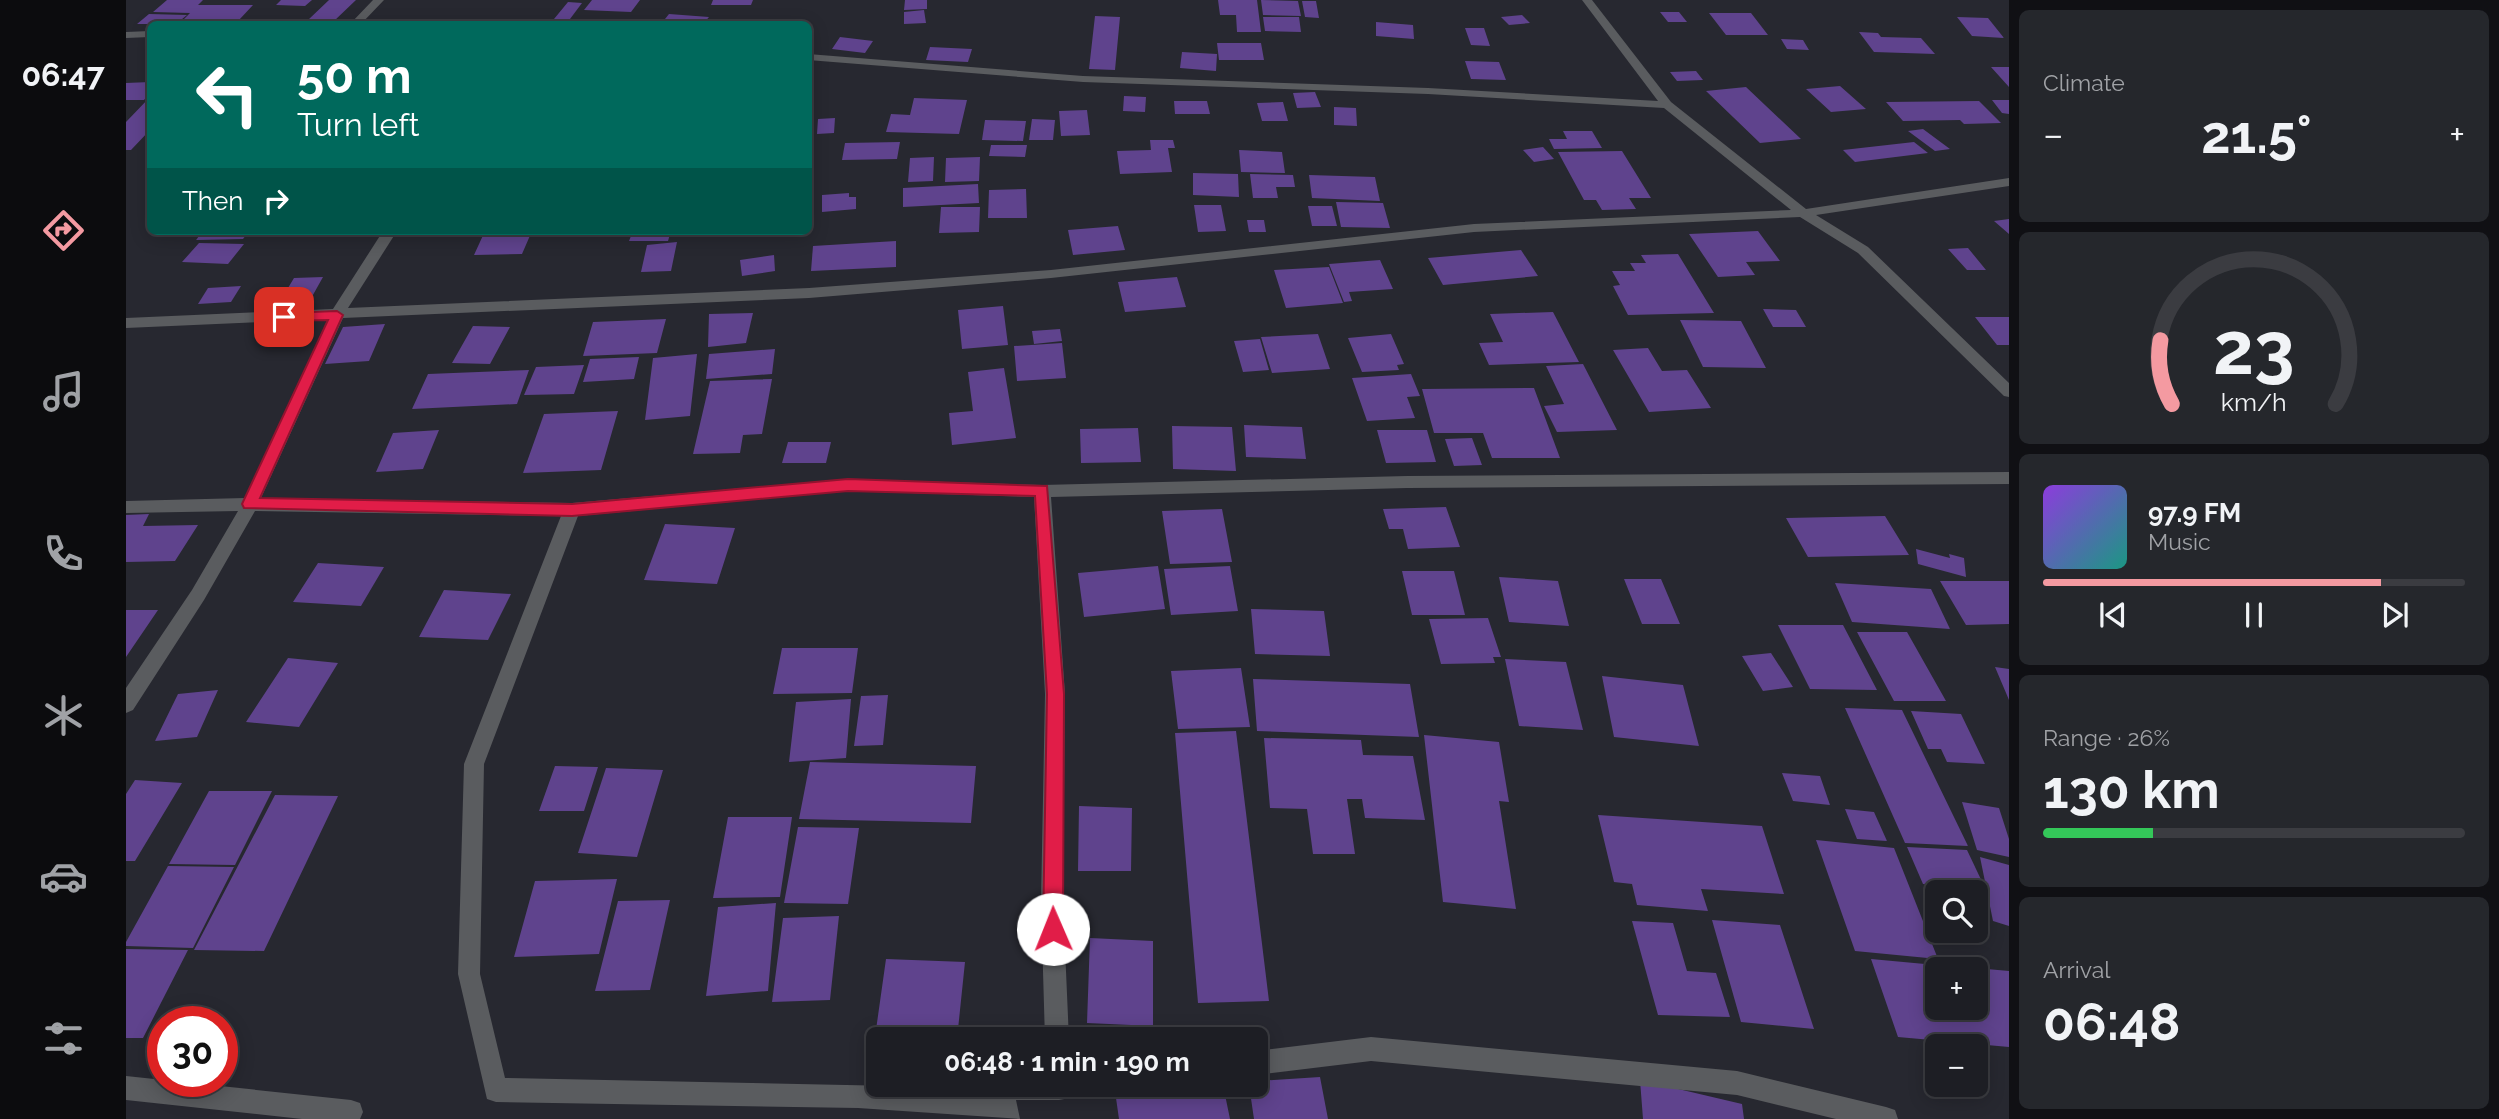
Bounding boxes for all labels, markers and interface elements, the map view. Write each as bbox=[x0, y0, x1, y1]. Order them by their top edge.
text: 50 m bbox=[297, 47, 412, 104]
icon: left bbox=[182, 49, 273, 140]
text: 06:47 bbox=[21, 56, 105, 93]
text: Climate bbox=[2043, 69, 2125, 96]
text: 21.5° bbox=[2201, 104, 2312, 165]
text: Turn left bbox=[297, 106, 419, 143]
text: − bbox=[2043, 112, 2063, 157]
text: + bbox=[2449, 112, 2465, 157]
icon: right bbox=[257, 182, 295, 220]
text: Then bbox=[182, 186, 243, 216]
icon: directions bbox=[39, 206, 88, 255]
pin bbox=[254, 287, 314, 347]
icon: arrive bbox=[265, 298, 303, 336]
text: 23 bbox=[2213, 306, 2295, 391]
icon: music bbox=[39, 367, 88, 416]
text: km/h bbox=[2221, 386, 2287, 416]
text: 97.9 FM bbox=[2148, 498, 2241, 528]
text: Music bbox=[2148, 528, 2211, 555]
icon: phone bbox=[39, 529, 88, 578]
icon: previous bbox=[2094, 596, 2132, 634]
icon: pause bbox=[2235, 596, 2273, 634]
icon: next bbox=[2376, 596, 2414, 634]
icon: climate bbox=[39, 691, 88, 740]
text: Range · 26% bbox=[2043, 724, 2170, 751]
text: 130 km bbox=[2043, 759, 2220, 820]
icon: car bbox=[39, 852, 88, 901]
map controls bbox=[1925, 880, 1988, 1097]
button: search bbox=[1925, 880, 1988, 943]
position arrow bbox=[1016, 892, 1090, 966]
text: Arrival bbox=[2043, 956, 2110, 983]
button: + bbox=[1925, 957, 1988, 1020]
text: 06:48 bbox=[2043, 991, 2180, 1052]
speed limit sign: 30 bbox=[147, 1006, 238, 1097]
icon: filters bbox=[39, 1014, 88, 1063]
button: − bbox=[1925, 1034, 1988, 1097]
text: 06:48 · 1 min · 190 m bbox=[944, 1047, 1190, 1077]

